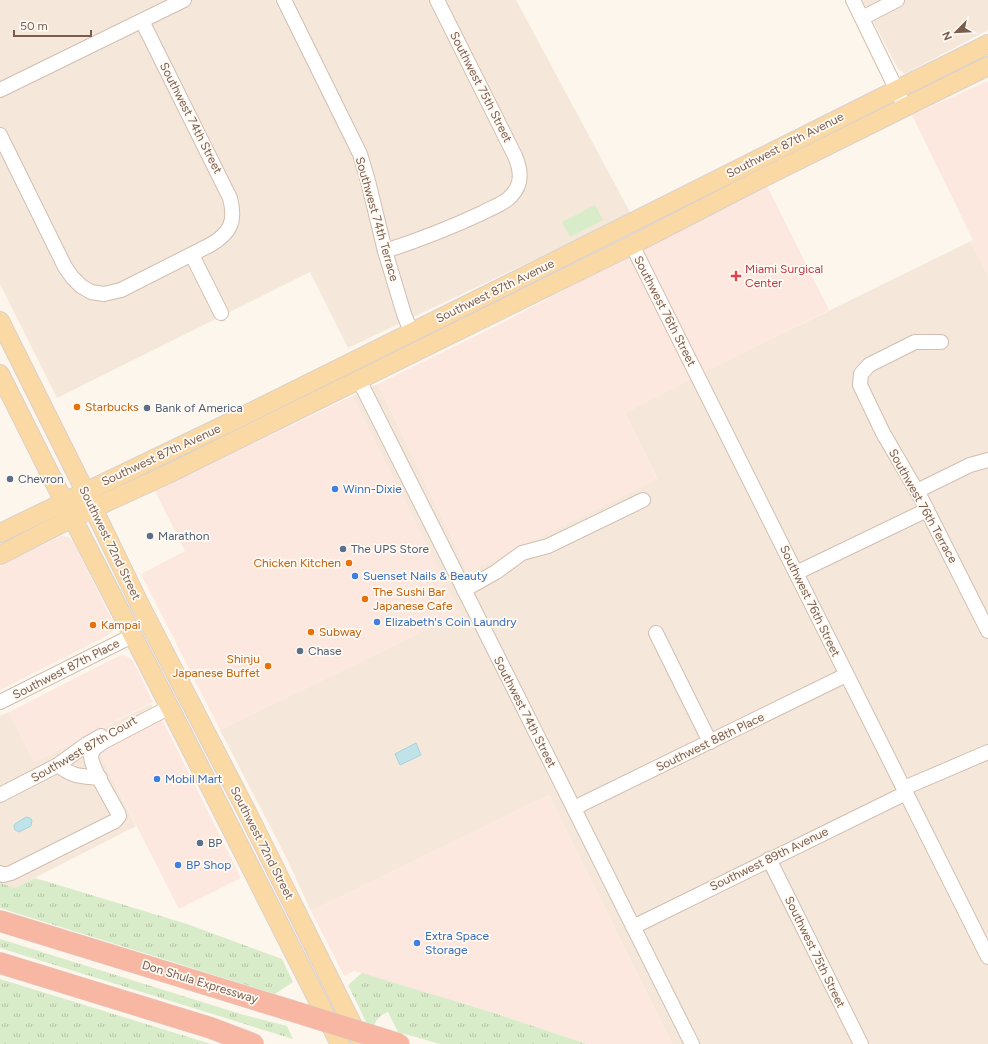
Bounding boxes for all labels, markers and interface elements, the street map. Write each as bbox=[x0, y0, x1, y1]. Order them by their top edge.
scale bar bbox=[14, 12, 91, 38]
north arrow bbox=[936, 12, 976, 52]
text: 50 m bbox=[20, 19, 48, 33]
street label: Southwest 75th Street bbox=[447, 29, 515, 145]
text: N bbox=[940, 29, 955, 42]
street label: Southwest 74th Street bbox=[157, 60, 225, 176]
street label: Southwest 87th Avenue bbox=[724, 109, 846, 181]
street label: Southwest 74th Terrace bbox=[353, 155, 402, 283]
street label: Southwest 76th Street bbox=[631, 253, 699, 369]
street label: Southwest 87th Avenue bbox=[434, 256, 557, 326]
place label: Miami Surgical Center bbox=[745, 262, 823, 290]
marker: Miami Surgical Center bbox=[730, 270, 742, 282]
place label: Starbucks bbox=[85, 400, 139, 414]
place label: Bank of America bbox=[155, 401, 243, 415]
marker: Starbucks bbox=[72, 402, 82, 412]
marker: Bank of America bbox=[142, 403, 152, 413]
street label: Southwest 87th Avenue bbox=[99, 421, 223, 489]
street label: Southwest 76th Terrace bbox=[886, 447, 960, 566]
place label: Chevron bbox=[18, 472, 64, 486]
marker: Chevron bbox=[5, 474, 15, 484]
place label: Winn-Dixie bbox=[343, 482, 402, 496]
street label: Southwest 72nd Street bbox=[76, 484, 144, 602]
marker: Winn-Dixie bbox=[330, 484, 340, 494]
place label: Marathon bbox=[158, 529, 210, 543]
marker: Marathon bbox=[145, 531, 155, 541]
place label: The UPS Store bbox=[351, 542, 429, 556]
street label: Southwest 76th Street bbox=[777, 543, 843, 659]
marker: The UPS Store bbox=[338, 544, 348, 554]
place label: Chicken Kitchen bbox=[253, 556, 341, 570]
marker: Chicken Kitchen bbox=[344, 558, 354, 568]
place label: Suenset Nails & Beauty bbox=[363, 569, 488, 583]
marker: Suenset Nails & Beauty bbox=[350, 571, 360, 581]
place label: The Sushi Bar Japanese Cafe bbox=[373, 585, 453, 613]
marker: The Sushi Bar Japanese Cafe bbox=[360, 594, 370, 604]
place label: Elizabeth's Coin Laundry bbox=[385, 615, 517, 629]
marker: Elizabeth's Coin Laundry bbox=[372, 617, 382, 627]
place label: Kampai bbox=[101, 618, 141, 632]
marker: Kampai bbox=[88, 620, 98, 630]
place label: Subway bbox=[319, 625, 362, 639]
marker: Subway bbox=[306, 627, 316, 637]
street label: Southwest 87th Place bbox=[10, 636, 122, 702]
place label: Chase bbox=[308, 644, 342, 658]
marker: Chase bbox=[295, 646, 305, 656]
place label: Shinju Japanese Buffet bbox=[172, 652, 260, 680]
street label: Southwest 74th Street bbox=[491, 654, 559, 770]
marker: Shinju Japanese Buffet bbox=[263, 661, 273, 671]
street label: Southwest 88th Place bbox=[654, 709, 767, 774]
street label: Southwest 87th Court bbox=[29, 713, 140, 785]
place label: Mobil Mart bbox=[165, 772, 223, 786]
marker: Mobil Mart bbox=[152, 774, 162, 784]
street label: Southwest 72nd Street bbox=[227, 784, 297, 902]
street label: Southwest 89th Avenue bbox=[708, 824, 831, 894]
place label: BP bbox=[208, 836, 222, 850]
marker: BP bbox=[195, 838, 205, 848]
place label: BP Shop bbox=[186, 858, 231, 872]
marker: BP Shop bbox=[173, 860, 183, 870]
street label: Southwest 75th Street bbox=[782, 894, 848, 1010]
place label: Extra Space Storage bbox=[425, 929, 490, 957]
marker: Extra Space Storage bbox=[412, 938, 422, 948]
street label: Don Shula Expressway bbox=[140, 958, 260, 1007]

